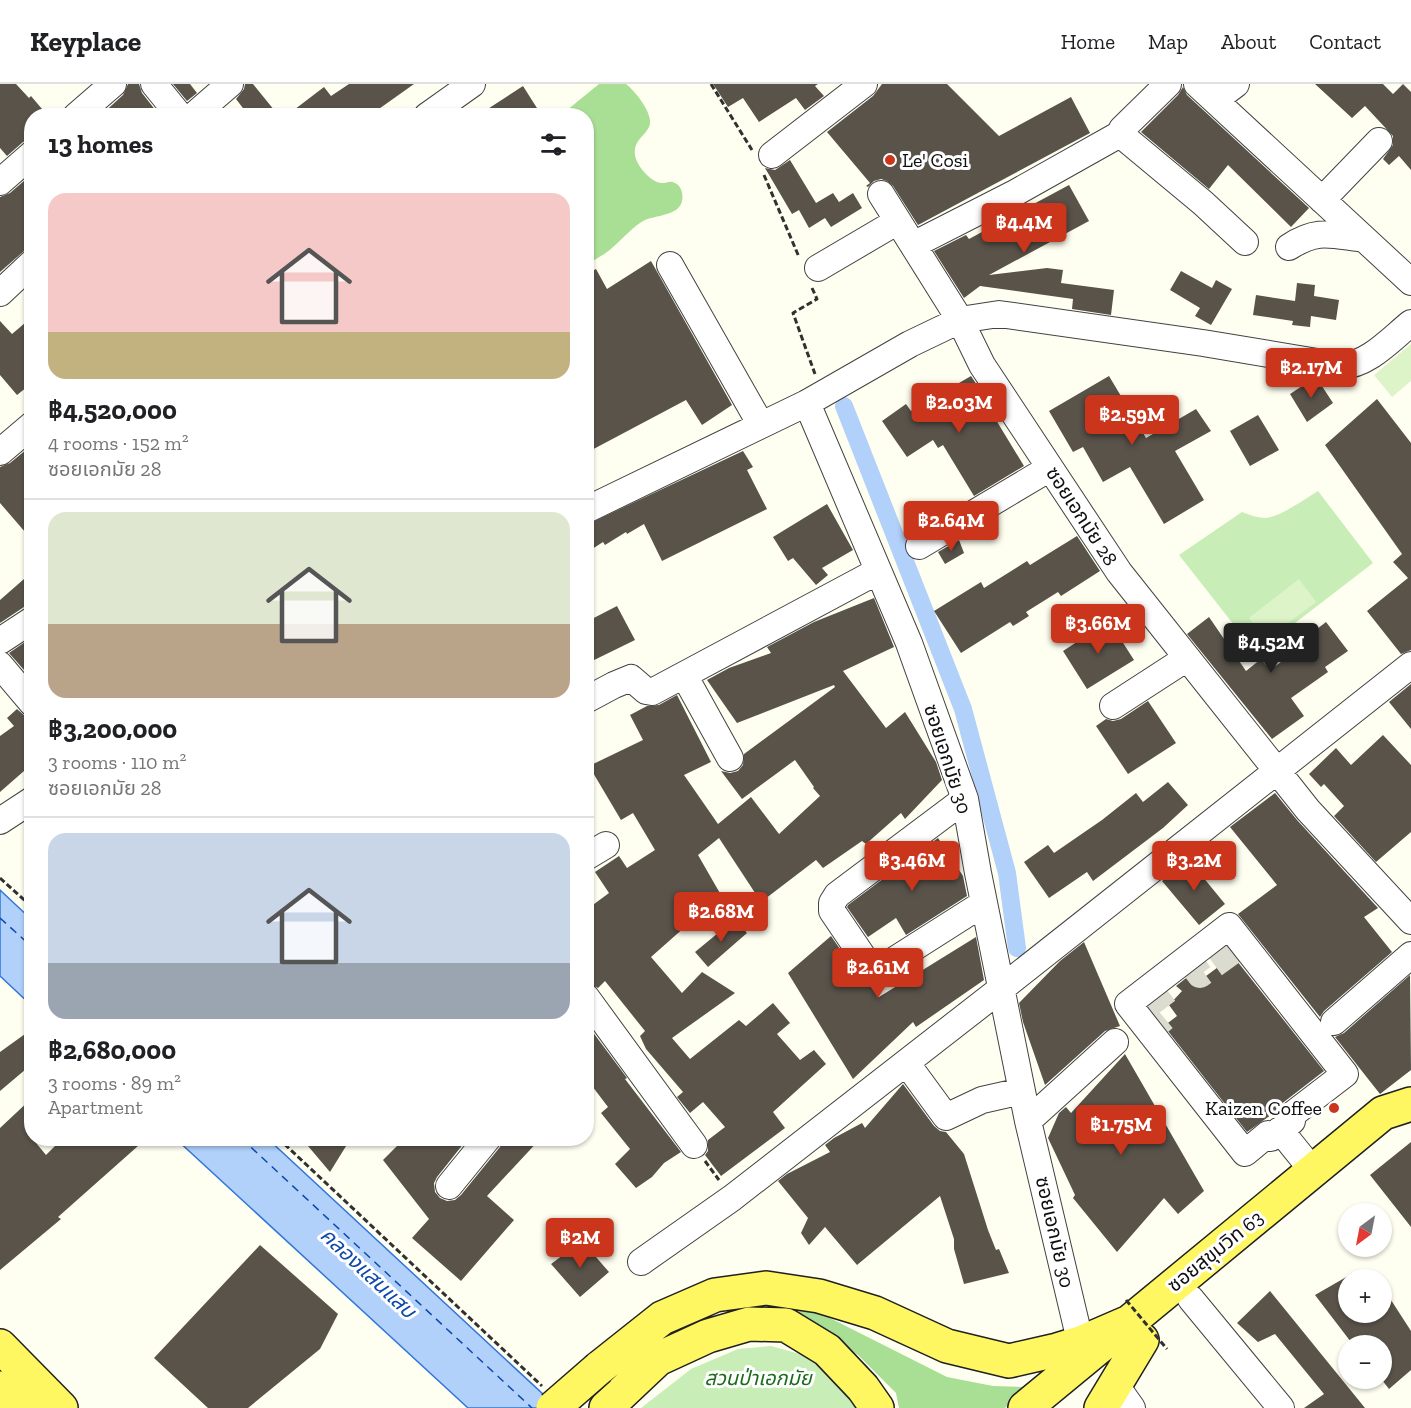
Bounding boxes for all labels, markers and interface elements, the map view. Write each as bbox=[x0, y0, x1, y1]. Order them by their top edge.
text: Keyplace bbox=[30, 25, 141, 58]
text: Home bbox=[1061, 29, 1115, 54]
text: Map bbox=[1148, 29, 1188, 54]
text: About bbox=[1221, 29, 1276, 54]
text: Contact bbox=[1309, 29, 1381, 54]
text: 13 homes bbox=[48, 128, 153, 160]
icon: filters bbox=[537, 128, 570, 161]
place label: Le' Cosi bbox=[902, 148, 968, 172]
marker: Le' Cosi bbox=[883, 153, 897, 167]
pin: ฿4.4M bbox=[982, 203, 1066, 254]
text: ฿4.4M bbox=[996, 210, 1052, 234]
icon: home bbox=[255, 232, 363, 340]
pin: ฿2.17M bbox=[1262, 348, 1360, 399]
text: ฿2.17M bbox=[1280, 355, 1342, 379]
pin: ฿2.03M bbox=[910, 383, 1008, 434]
text: ฿2.03M bbox=[925, 390, 993, 414]
text: ฿4,520,000 bbox=[48, 394, 177, 426]
pin: ฿2.59M bbox=[1083, 395, 1181, 446]
text: ฿2.59M bbox=[1099, 402, 1165, 426]
text: 4 rooms · 152 m² bbox=[48, 431, 189, 455]
text: ซอยเอกมัย 28 bbox=[48, 457, 161, 481]
street label: ซอยเอกมัย 28 bbox=[1041, 462, 1123, 570]
pin: ฿2.64M bbox=[902, 501, 1000, 552]
text: ฿2.64M bbox=[918, 508, 984, 532]
icon: home bbox=[255, 551, 363, 659]
pin: ฿3.66M bbox=[1049, 604, 1147, 655]
text: ฿3.66M bbox=[1065, 611, 1131, 635]
pin: ฿4.52M bbox=[1222, 623, 1320, 674]
text: ฿4.52M bbox=[1238, 630, 1304, 654]
street label: ซอยเอกมัย 30 bbox=[919, 701, 977, 817]
text: ฿3,200,000 bbox=[48, 713, 177, 745]
text: 3 rooms · 110 m² bbox=[48, 750, 186, 774]
text: ซอยเอกมัย 28 bbox=[48, 776, 161, 800]
pin: ฿3.46M bbox=[863, 841, 961, 892]
pin: ฿3.2M bbox=[1152, 841, 1236, 892]
text: ฿3.46M bbox=[879, 848, 945, 872]
text: ฿3.2M bbox=[1166, 848, 1222, 872]
icon: home bbox=[255, 872, 363, 980]
pin: ฿2.68M bbox=[672, 892, 770, 943]
text: ฿2.68M bbox=[688, 899, 754, 923]
pin: ฿2.61M bbox=[829, 948, 927, 999]
text: ฿2.61M bbox=[846, 955, 910, 979]
text: ฿2,680,000 bbox=[48, 1034, 176, 1066]
text: 3 rooms · 89 m² bbox=[48, 1071, 181, 1095]
text: Apartment bbox=[48, 1095, 143, 1119]
place label: Kaizen Coffee bbox=[1205, 1096, 1322, 1120]
marker: Kaizen Coffee bbox=[1327, 1101, 1341, 1115]
pin: ฿1.75M bbox=[1072, 1105, 1170, 1156]
text: ฿1.75M bbox=[1090, 1112, 1152, 1136]
street label: ซอยเอกมัย 30 bbox=[1031, 1174, 1079, 1290]
north arrow bbox=[1338, 1203, 1392, 1257]
map controls bbox=[1338, 1203, 1392, 1389]
street label: ซอยสุขุมวิท 63 bbox=[1162, 1205, 1268, 1297]
pin: ฿2M bbox=[551, 1218, 609, 1269]
water label: คลองแสนแสบ bbox=[315, 1222, 422, 1324]
text: ฿2M bbox=[560, 1225, 600, 1249]
button: + bbox=[1338, 1269, 1392, 1323]
button: − bbox=[1338, 1335, 1392, 1389]
park label: สวนป่าเอกมัย bbox=[704, 1366, 814, 1390]

